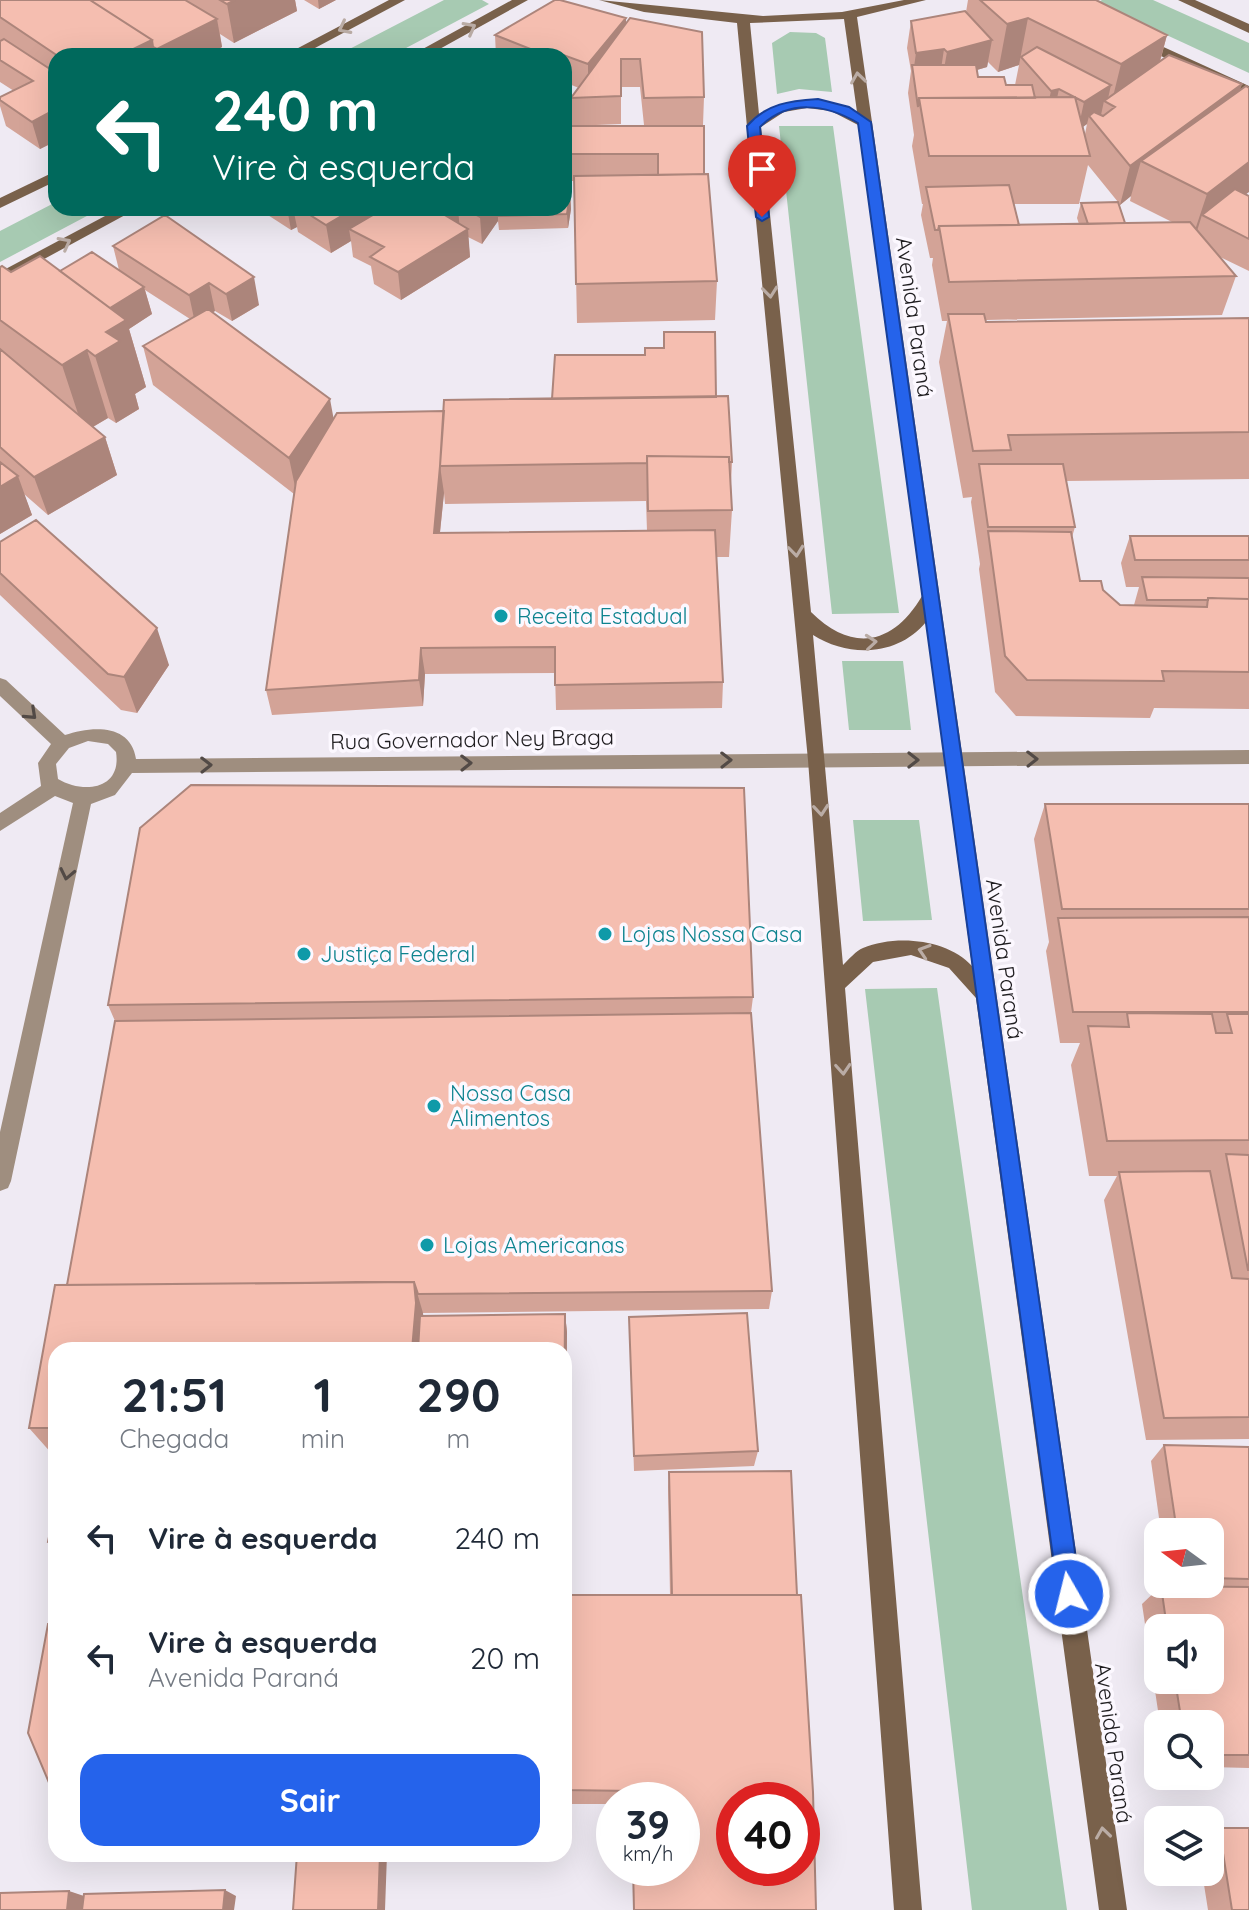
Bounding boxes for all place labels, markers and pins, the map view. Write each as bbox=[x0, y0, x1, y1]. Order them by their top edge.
pin bbox=[728, 135, 796, 217]
place label: Receita Estadual bbox=[517, 602, 688, 630]
marker: Receita Estadual bbox=[492, 607, 510, 625]
place label: Lojas Nossa Casa bbox=[621, 920, 803, 948]
marker: Lojas Nossa Casa bbox=[596, 925, 614, 943]
place label: Justiça Federal bbox=[320, 940, 475, 968]
marker: Justiça Federal bbox=[295, 945, 313, 963]
place label: Nossa Casa Alimentos bbox=[450, 1079, 571, 1132]
marker: Nossa Casa Alimentos bbox=[425, 1097, 443, 1115]
place label: Lojas Americanas bbox=[443, 1231, 625, 1259]
marker: Lojas Americanas bbox=[418, 1236, 436, 1254]

